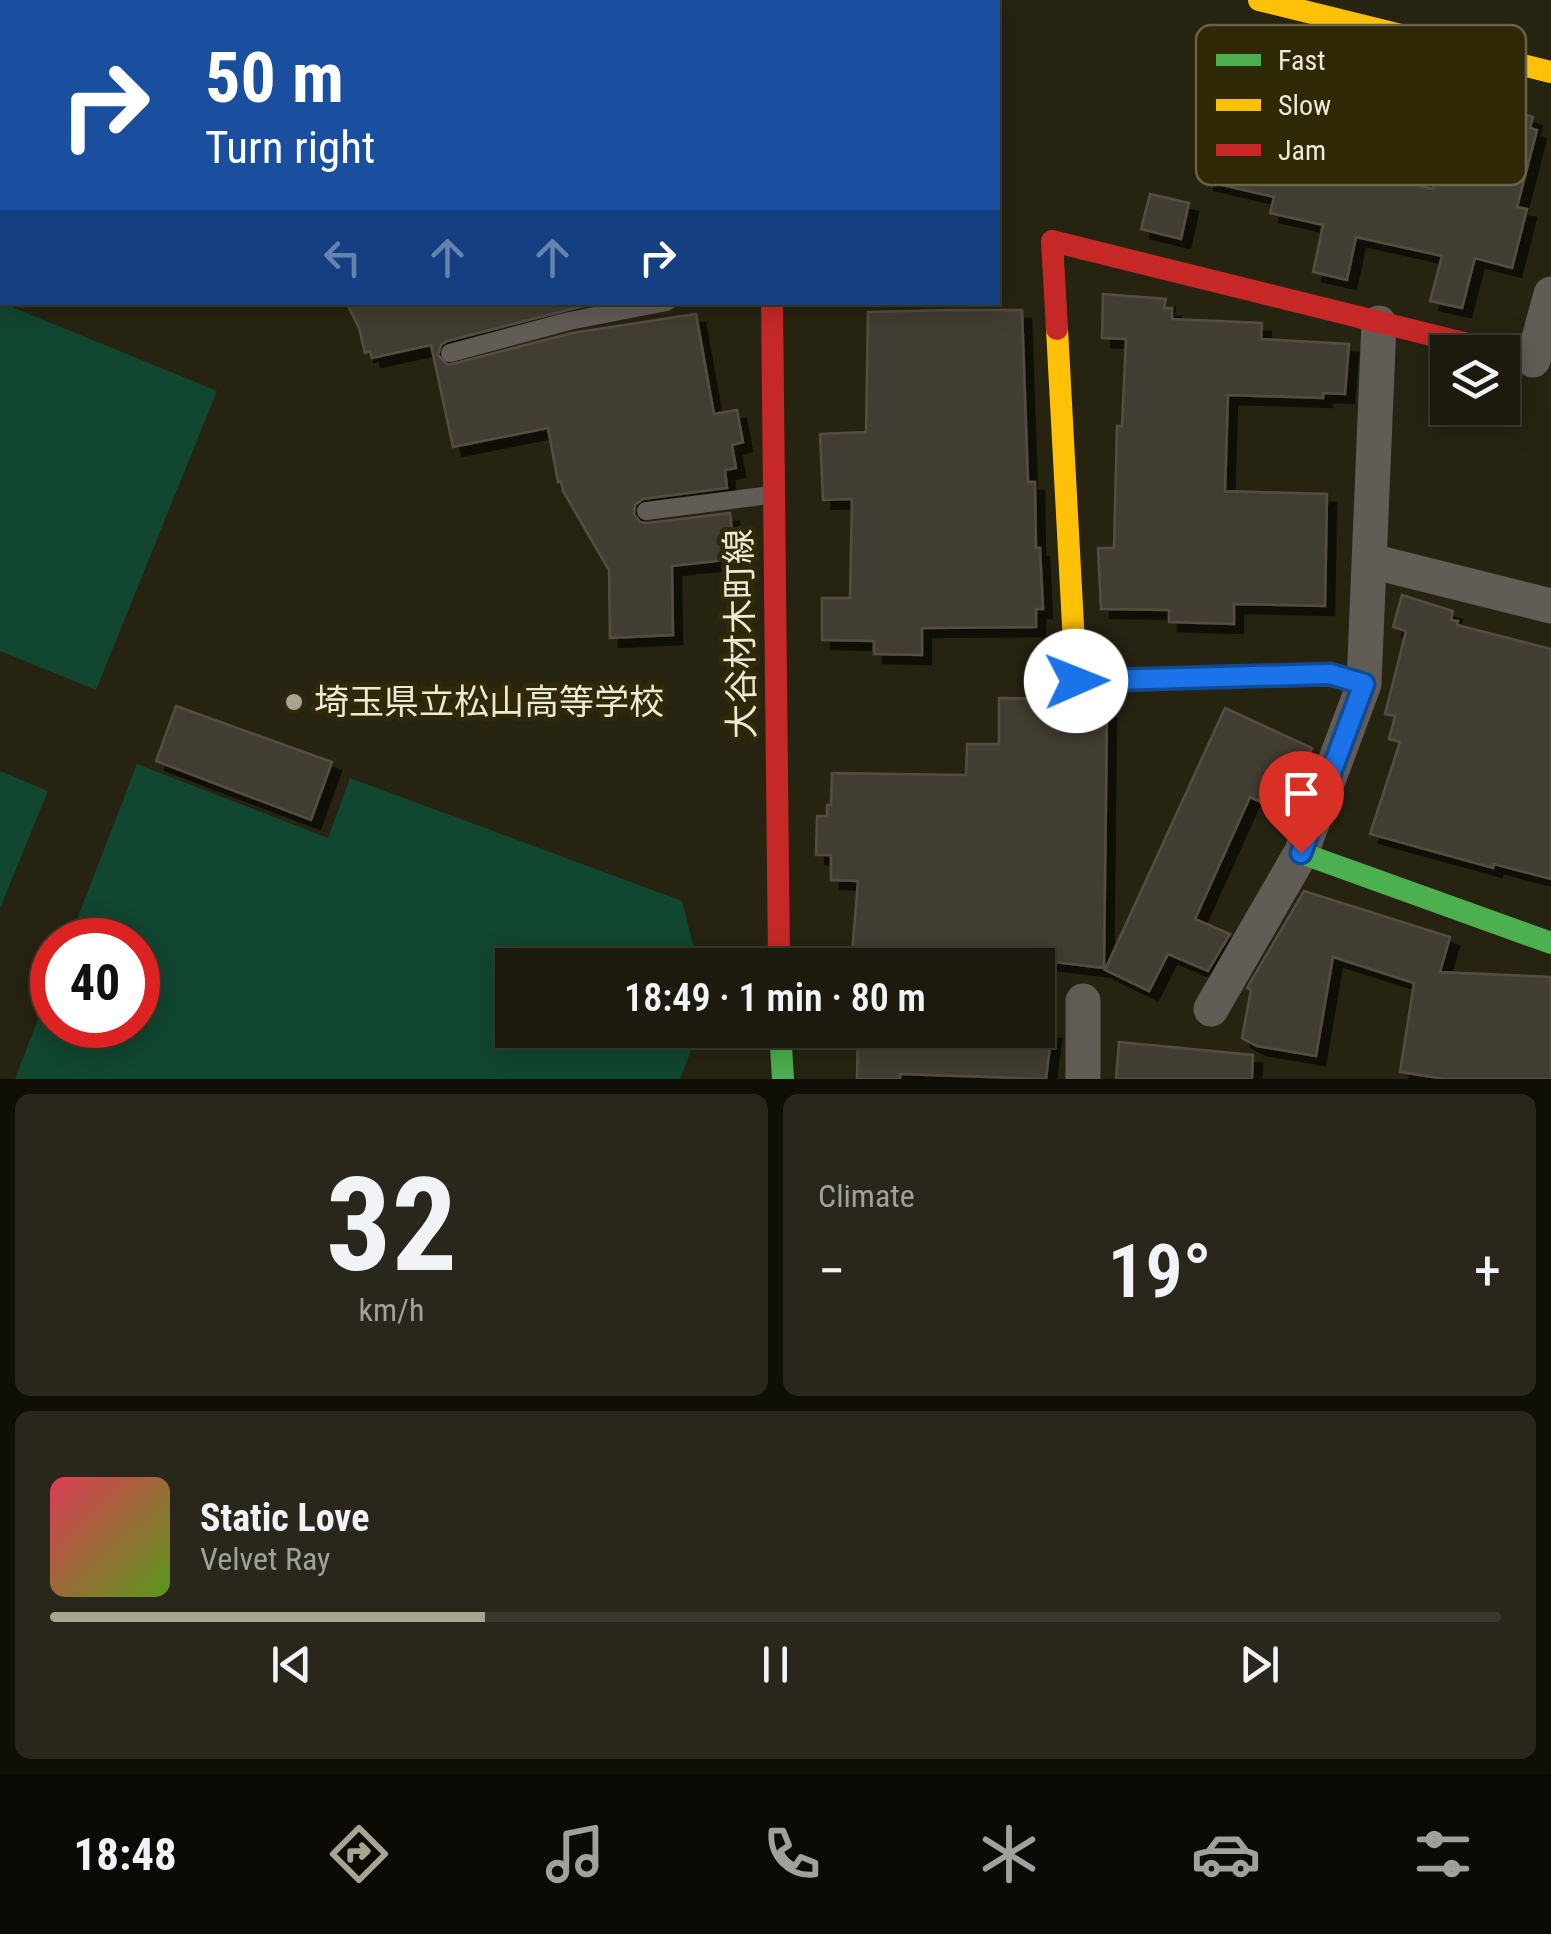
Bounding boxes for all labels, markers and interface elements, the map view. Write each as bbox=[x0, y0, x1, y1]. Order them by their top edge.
legend bbox=[1196, 25, 1526, 185]
text: 50 m bbox=[205, 37, 344, 119]
icon: right bbox=[40, 40, 170, 170]
text: Fast bbox=[1278, 44, 1325, 77]
text: Slow bbox=[1278, 89, 1331, 122]
text: Turn right bbox=[205, 121, 375, 174]
text: Jam bbox=[1278, 134, 1326, 167]
icon: left bbox=[315, 230, 370, 285]
icon: ahead bbox=[420, 230, 475, 285]
icon: ahead bbox=[525, 230, 580, 285]
icon: right bbox=[630, 230, 685, 285]
map controls bbox=[1430, 335, 1520, 425]
button: layers bbox=[1430, 335, 1520, 425]
street label: 大谷材木町線 bbox=[719, 529, 763, 739]
position arrow bbox=[1024, 629, 1128, 733]
place label: 埼玉県立松山高等学校 bbox=[314, 682, 664, 723]
marker: 埼玉県立松山高等学校 bbox=[283, 691, 305, 713]
pin bbox=[1259, 751, 1344, 854]
icon: arrive bbox=[1274, 766, 1329, 821]
speed limit sign: 40 bbox=[30, 918, 160, 1048]
text: 18:49 · 1 min · 80 m bbox=[624, 976, 926, 1020]
text: 32 bbox=[326, 1149, 457, 1302]
text: Climate bbox=[818, 1177, 915, 1215]
text: 19° bbox=[1107, 1227, 1212, 1315]
text: − bbox=[818, 1239, 846, 1303]
text: + bbox=[1474, 1239, 1501, 1303]
text: km/h bbox=[359, 1291, 424, 1329]
text: Static Love bbox=[200, 1496, 369, 1540]
text: Velvet Ray bbox=[200, 1540, 330, 1578]
icon: previous bbox=[264, 1637, 319, 1692]
icon: pause bbox=[748, 1637, 803, 1692]
icon: next bbox=[1232, 1637, 1287, 1692]
icon: directions bbox=[324, 1819, 394, 1889]
icon: music bbox=[540, 1819, 610, 1889]
icon: phone bbox=[757, 1819, 827, 1889]
icon: climate bbox=[974, 1819, 1044, 1889]
icon: car bbox=[1191, 1819, 1261, 1889]
icon: filters bbox=[1408, 1819, 1478, 1889]
text: 18:48 bbox=[73, 1828, 177, 1881]

